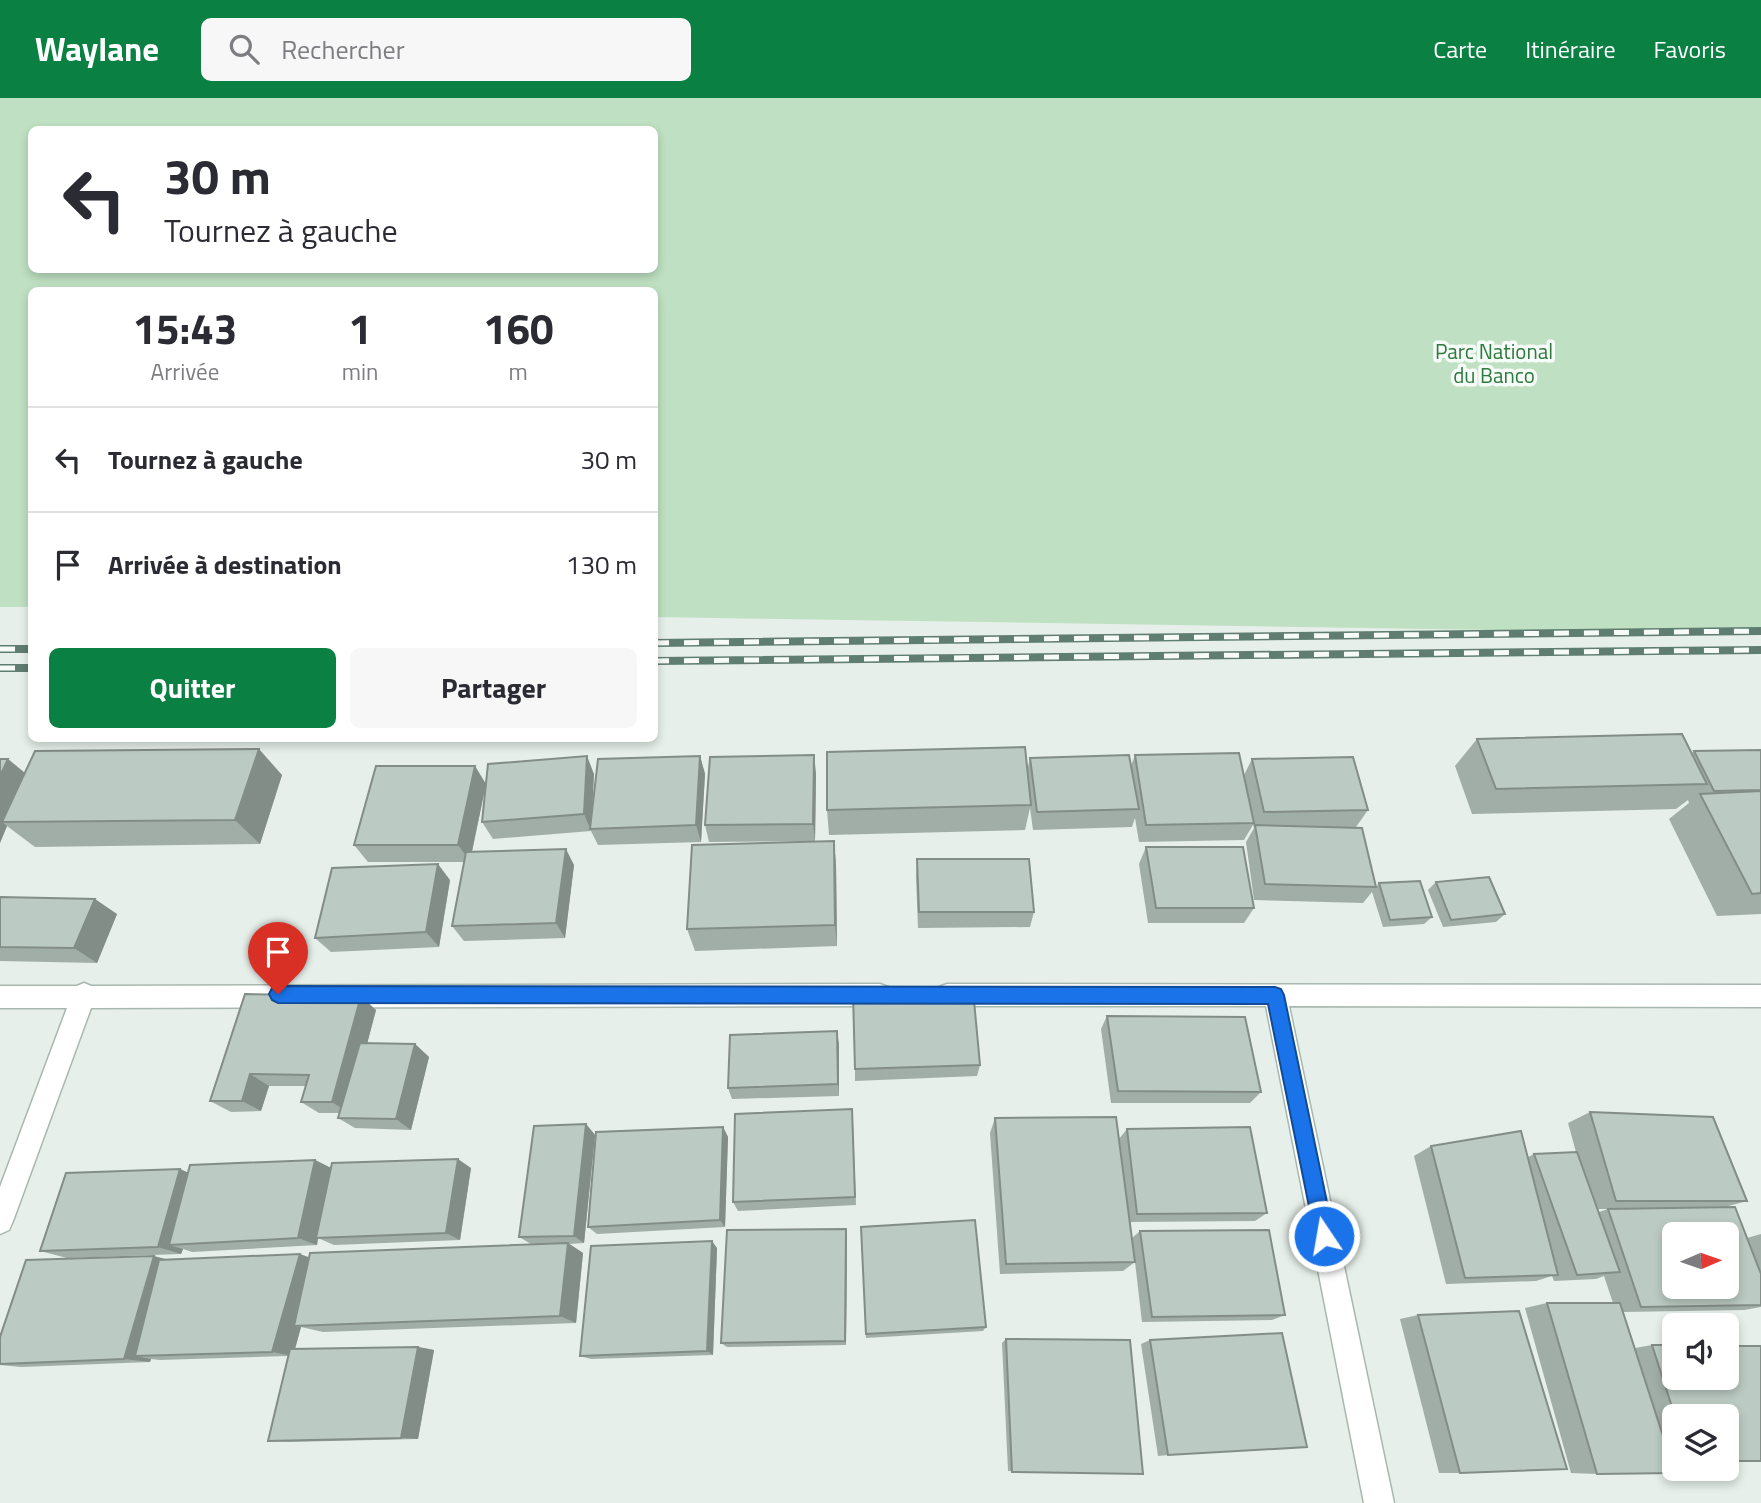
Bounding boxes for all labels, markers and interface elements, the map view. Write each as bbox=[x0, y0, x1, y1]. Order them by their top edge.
search box bbox=[201, 18, 691, 81]
text: Waylane bbox=[35, 24, 159, 74]
icon: search bbox=[225, 30, 263, 68]
text: Rechercher bbox=[281, 30, 405, 69]
text: Carte bbox=[1433, 31, 1487, 67]
text: Itinéraire bbox=[1525, 31, 1616, 67]
text: Favoris bbox=[1654, 31, 1726, 67]
text: 30 m bbox=[164, 138, 271, 213]
icon: left bbox=[49, 154, 140, 245]
text: Tournez à gauche bbox=[164, 206, 398, 254]
text: 15:43 bbox=[132, 296, 237, 360]
text: 1 bbox=[348, 296, 372, 360]
text: 160 bbox=[483, 296, 553, 360]
park label: Parc National du Banco bbox=[1435, 335, 1553, 391]
text: Arrivée bbox=[151, 354, 219, 389]
text: min bbox=[342, 354, 378, 389]
text: m bbox=[509, 354, 528, 389]
text: Tournez à gauche bbox=[108, 440, 303, 479]
text: 30 m bbox=[580, 440, 637, 479]
icon: left bbox=[49, 441, 87, 479]
text: Arrivée à destination bbox=[108, 545, 342, 584]
text: 130 m bbox=[566, 545, 637, 584]
icon: arrive bbox=[49, 546, 87, 584]
button: Quitter bbox=[49, 648, 336, 728]
button: Partager bbox=[350, 648, 637, 728]
pin bbox=[248, 922, 308, 994]
icon: arrive bbox=[259, 933, 297, 971]
position arrow bbox=[1287, 1199, 1361, 1273]
north arrow bbox=[1662, 1222, 1740, 1298]
map controls bbox=[1662, 1222, 1739, 1481]
button: sound bbox=[1662, 1313, 1739, 1390]
button: layers bbox=[1662, 1404, 1739, 1481]

